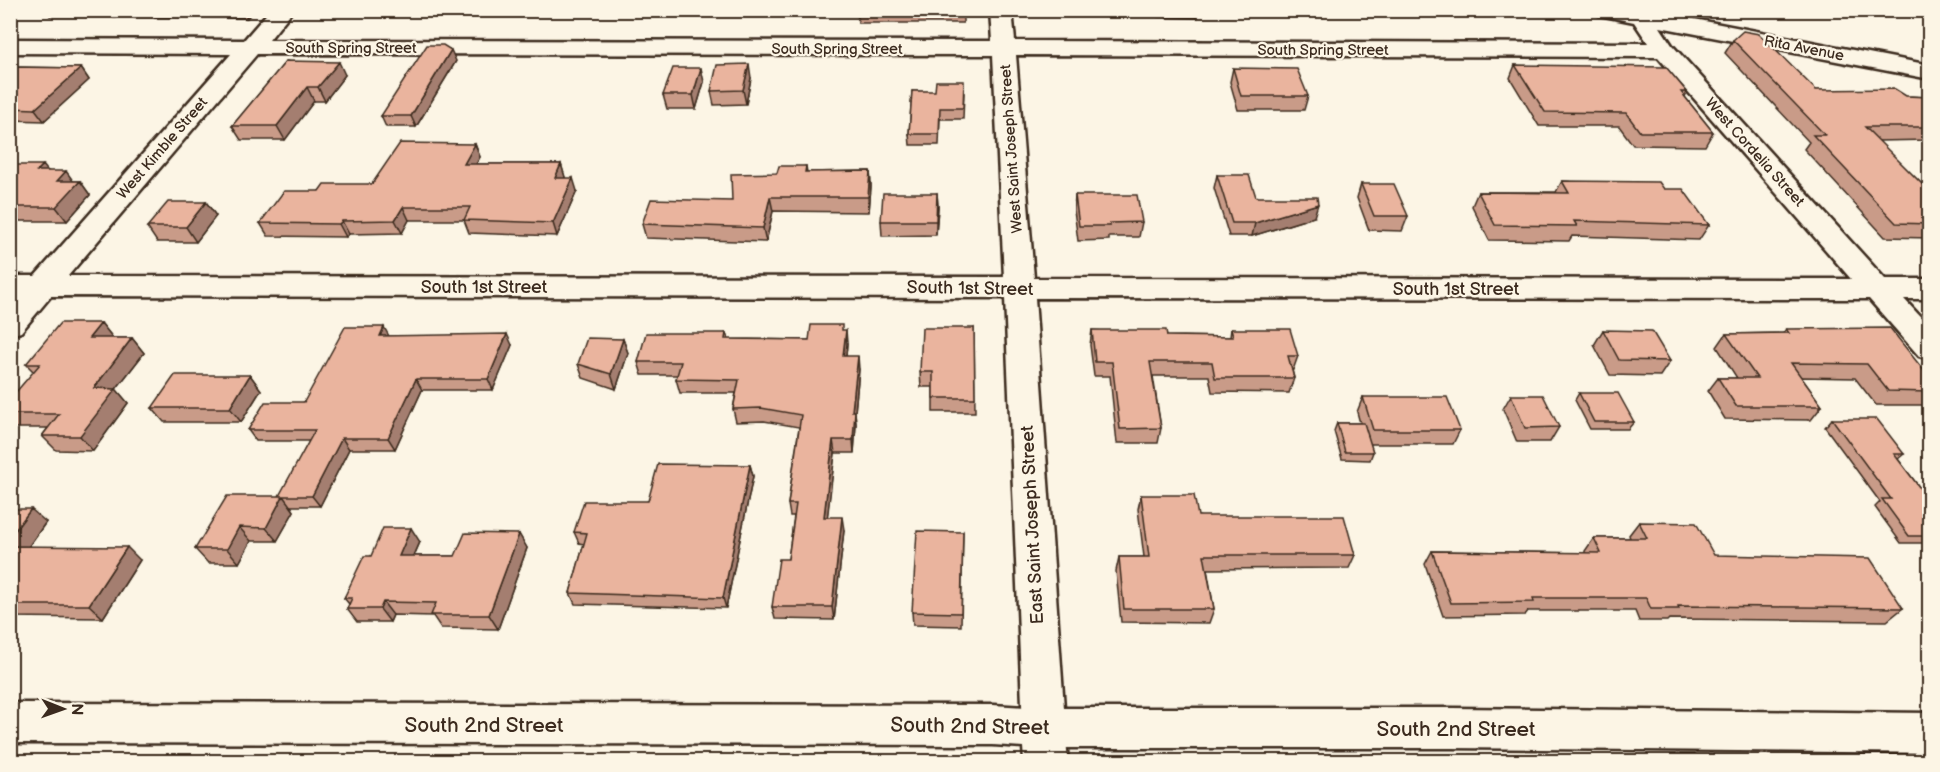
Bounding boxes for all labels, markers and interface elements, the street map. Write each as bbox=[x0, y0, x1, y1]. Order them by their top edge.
street label: Rita Avenue bbox=[1762, 31, 1846, 66]
street label: South Spring Street bbox=[285, 39, 417, 58]
street label: South Spring Street bbox=[771, 40, 903, 59]
street label: South Spring Street bbox=[1257, 41, 1389, 60]
street label: West Saint Joseph Street bbox=[996, 64, 1027, 234]
street label: West Kimble Street bbox=[113, 93, 212, 203]
street label: West Cordelia Street bbox=[1701, 94, 1809, 211]
street label: South 1st Street bbox=[421, 277, 548, 298]
street label: South 1st Street bbox=[906, 277, 1034, 300]
street label: South 1st Street bbox=[1393, 279, 1520, 300]
street label: East Saint Joseph Street bbox=[1017, 425, 1048, 625]
north arrow bbox=[33, 679, 93, 739]
text: N bbox=[67, 703, 86, 715]
street label: South 2nd Street bbox=[404, 713, 564, 738]
street label: South 2nd Street bbox=[890, 713, 1050, 740]
street label: South 2nd Street bbox=[1376, 717, 1536, 742]

